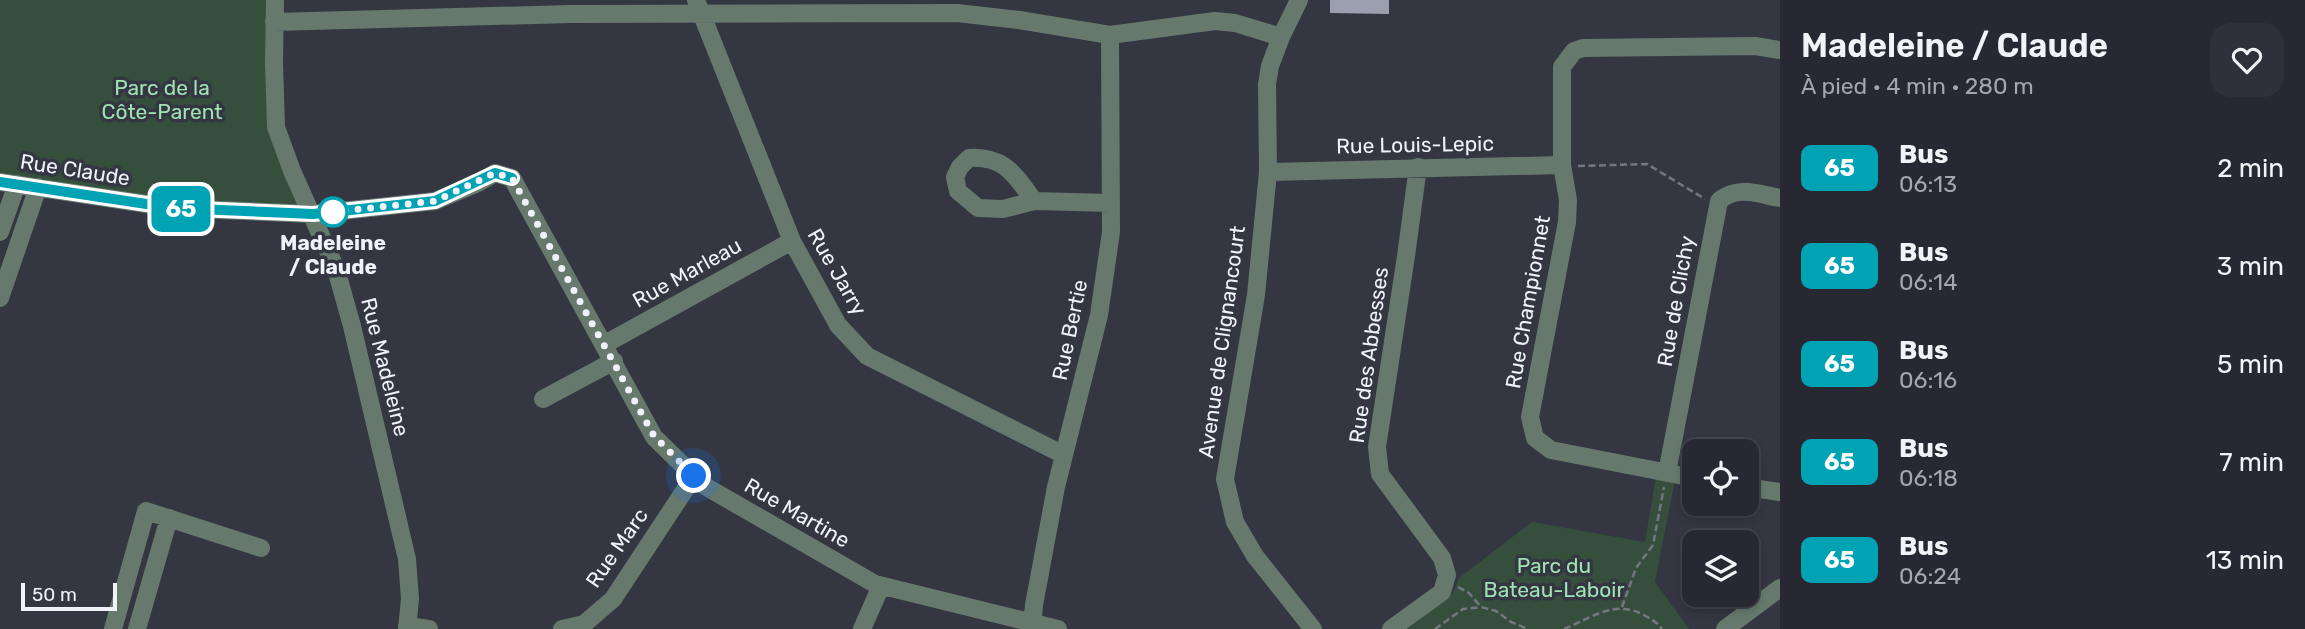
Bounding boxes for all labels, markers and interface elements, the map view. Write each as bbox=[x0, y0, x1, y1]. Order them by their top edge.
button: heart bbox=[2210, 23, 2284, 97]
text: Madeleine / Claude bbox=[1801, 26, 2108, 65]
text: À pied · 4 min · 280 m bbox=[1801, 72, 2034, 100]
park label: Parc de la Côte-Parent bbox=[101, 75, 223, 124]
street label: Rue Louis-Lepic bbox=[1336, 131, 1494, 158]
text: Bus bbox=[1899, 139, 1948, 170]
street label: Rue Claude bbox=[18, 148, 132, 191]
text: 2 min bbox=[2217, 153, 2284, 184]
text: 65 bbox=[1824, 154, 1855, 182]
text: 06:13 bbox=[1899, 170, 1957, 198]
line badge: 65 bbox=[150, 186, 212, 232]
text: 65 bbox=[165, 195, 197, 223]
marker: Madeleine / Claude bbox=[318, 197, 348, 227]
street label: Rue Championnet bbox=[1500, 213, 1555, 390]
street label: Rue Jarry bbox=[803, 224, 872, 320]
street label: Avenue de Clignancourt bbox=[1193, 224, 1250, 460]
place label: Madeleine / Claude bbox=[280, 230, 386, 279]
street label: Rue Marleau bbox=[628, 232, 746, 313]
street label: Rue de Clichy bbox=[1652, 233, 1699, 368]
text: Bus bbox=[1899, 237, 1948, 268]
text: 3 min bbox=[2217, 251, 2284, 282]
text: 65 bbox=[1824, 252, 1855, 280]
street label: Rue des Abbesses bbox=[1344, 265, 1393, 445]
text: 06:14 bbox=[1899, 268, 1958, 296]
street label: Rue Bertie bbox=[1047, 277, 1092, 382]
street label: Rue Madeleine bbox=[356, 295, 415, 439]
text: Bus bbox=[1899, 335, 1948, 366]
text: 5 min bbox=[2217, 349, 2284, 380]
text: 65 bbox=[1824, 350, 1855, 378]
text: 06:16 bbox=[1899, 366, 1957, 394]
text: Bus bbox=[1899, 433, 1948, 464]
map controls bbox=[1682, 439, 1759, 607]
button: locate bbox=[1682, 439, 1759, 516]
text: 7 min bbox=[2219, 447, 2284, 478]
text: 65 bbox=[1824, 448, 1855, 476]
your location bbox=[676, 458, 711, 493]
text: 06:18 bbox=[1899, 464, 1958, 492]
street label: Rue Martine bbox=[740, 472, 854, 553]
street label: Rue Marc bbox=[580, 503, 653, 592]
button: layers bbox=[1682, 530, 1759, 607]
text: Bus bbox=[1899, 531, 1948, 562]
text: 13 min bbox=[2206, 545, 2284, 576]
text: 65 bbox=[1824, 546, 1855, 574]
park label: Parc du Bateau-Laboir bbox=[1484, 553, 1624, 602]
text: 06:24 bbox=[1899, 562, 1961, 590]
scale bar bbox=[21, 580, 117, 612]
text: 50 m bbox=[32, 583, 77, 606]

